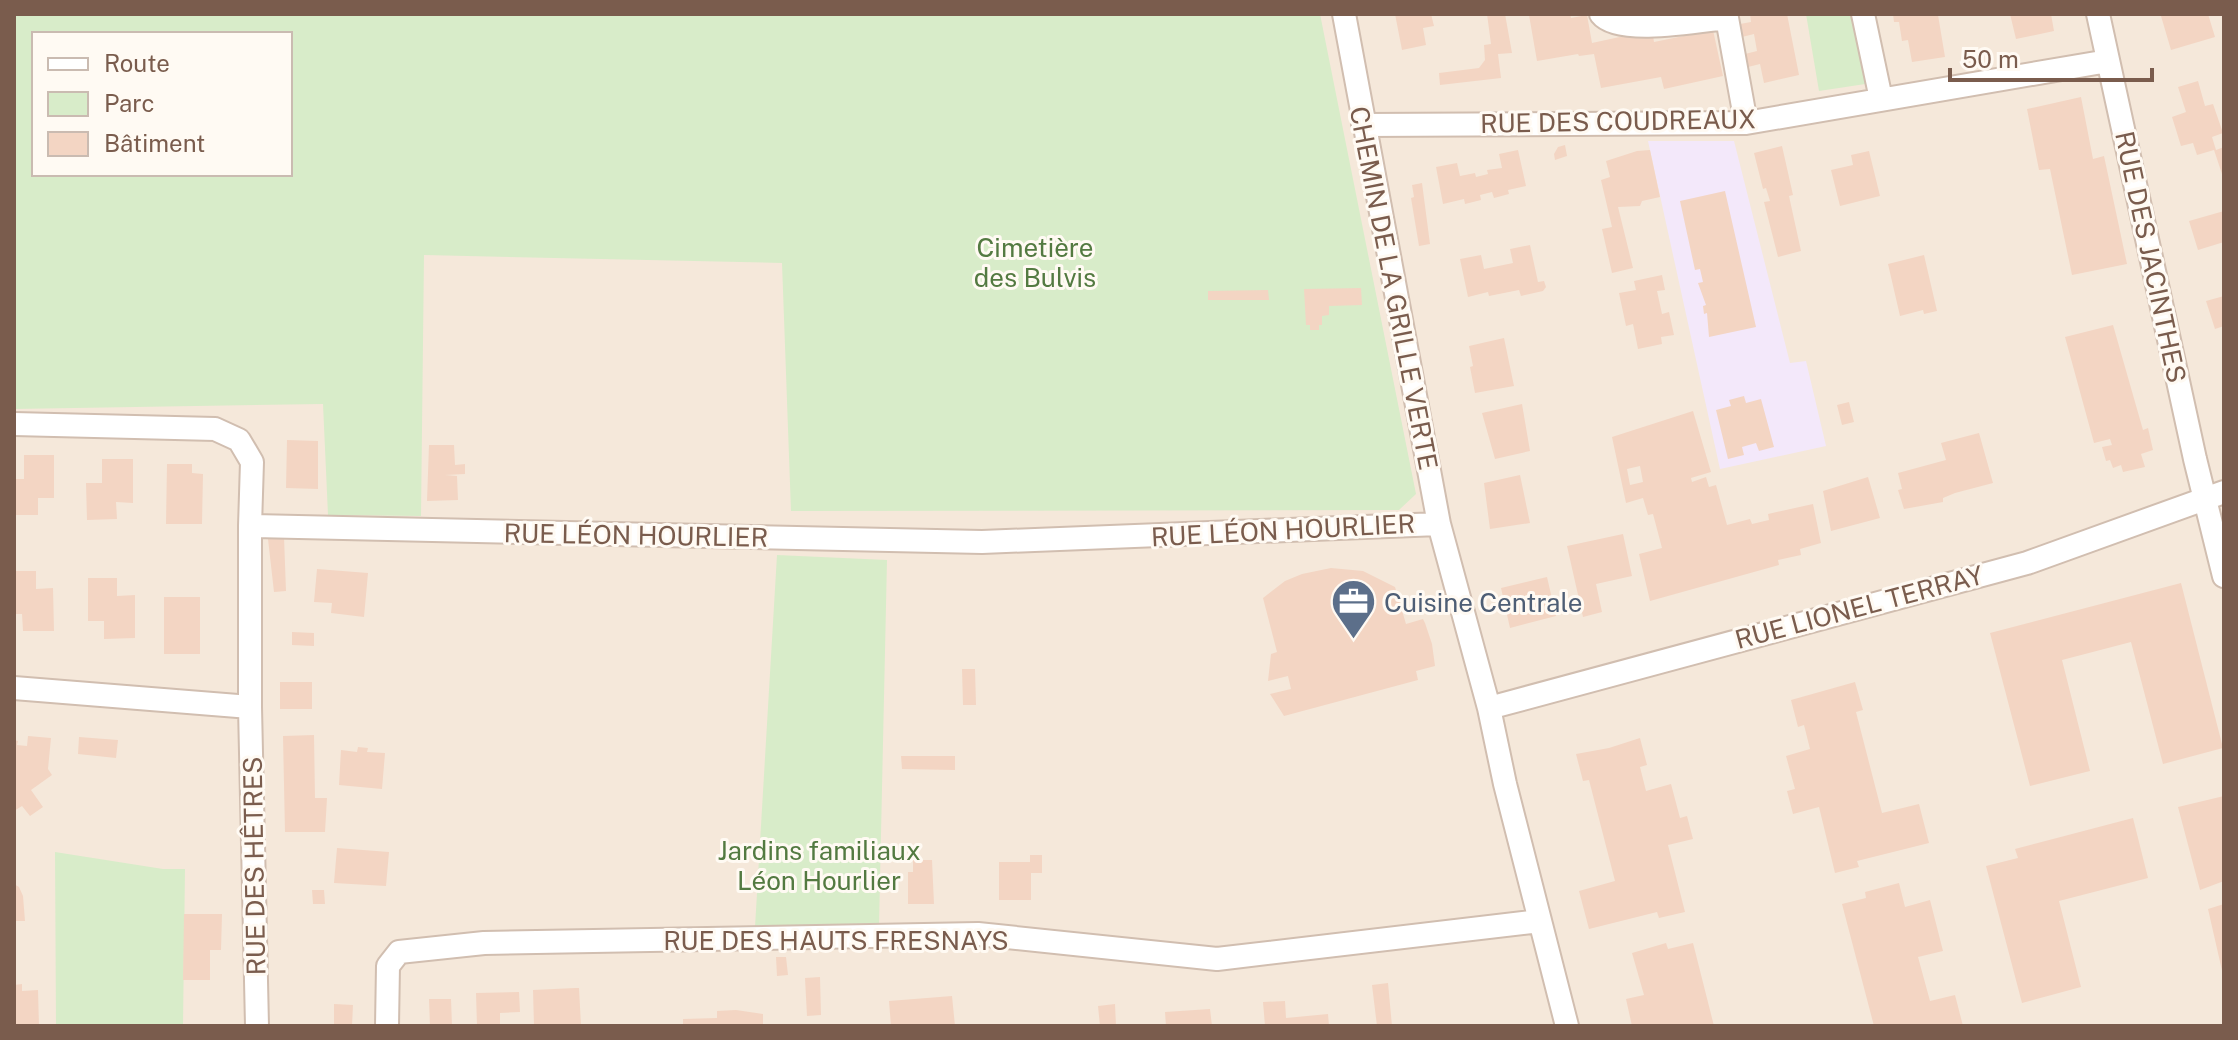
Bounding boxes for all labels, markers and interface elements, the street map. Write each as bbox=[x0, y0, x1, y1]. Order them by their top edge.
legend bbox=[32, 32, 292, 176]
scale bar bbox=[1950, 32, 2152, 82]
text: 50 m bbox=[1962, 45, 2019, 73]
text: Route bbox=[104, 49, 170, 77]
text: Parc bbox=[104, 89, 155, 117]
street label: RUE DES COUDREAUX bbox=[1480, 103, 1756, 139]
street label: CHEMIN DE LA GRILLE VERTE bbox=[1344, 104, 1444, 472]
street label: RUE DES JACINTHES bbox=[2109, 128, 2193, 386]
text: Bâtiment bbox=[104, 129, 205, 157]
park label: Cimetière des Bulvis bbox=[974, 232, 1096, 293]
street label: RUE LÉON HOURLIER bbox=[1150, 508, 1416, 552]
street label: RUE LÉON HOURLIER bbox=[503, 517, 769, 553]
street label: RUE LIONEL TERRAY bbox=[1731, 559, 1987, 655]
office icon: Cuisine Centrale bbox=[1329, 578, 1377, 641]
place label: Cuisine Centrale bbox=[1384, 587, 1582, 618]
street label: RUE DES HÊTRES bbox=[237, 756, 271, 976]
park label: Jardins familiaux Léon Hourlier bbox=[717, 835, 921, 896]
street label: RUE DES HAUTS FRESNAYS bbox=[663, 925, 1009, 956]

